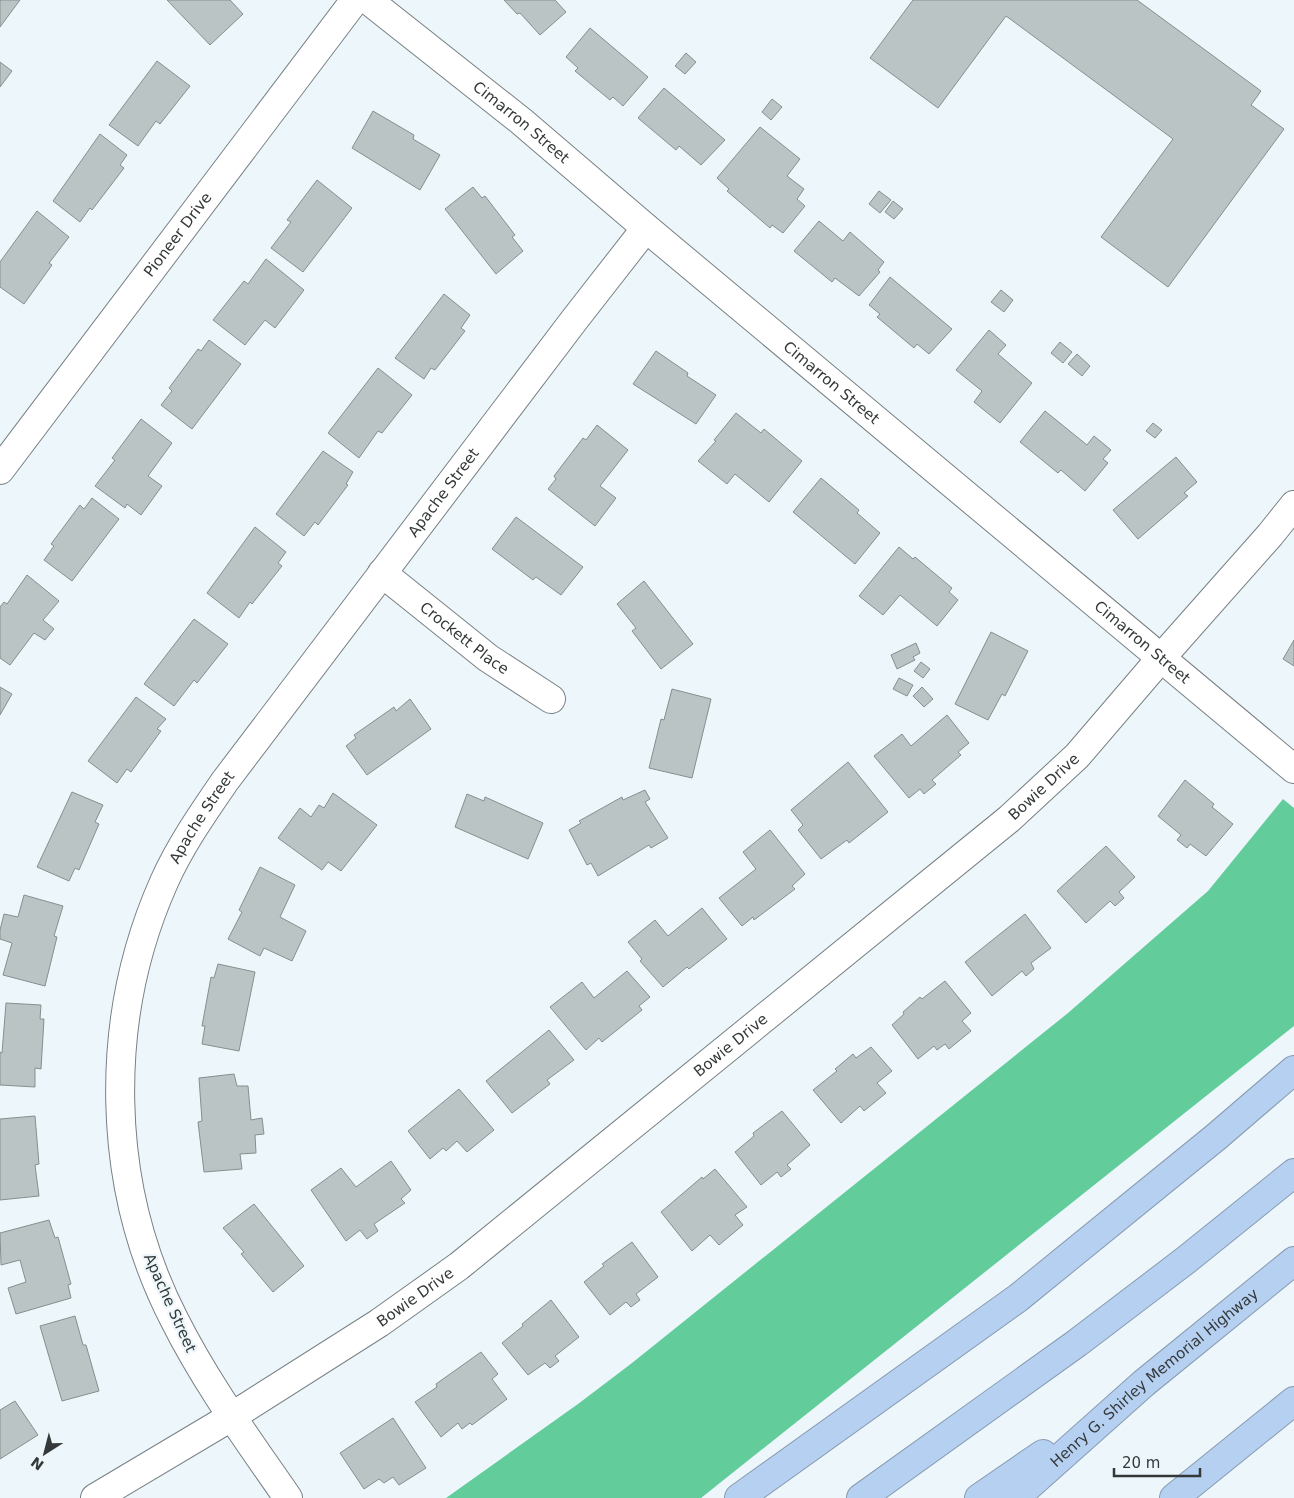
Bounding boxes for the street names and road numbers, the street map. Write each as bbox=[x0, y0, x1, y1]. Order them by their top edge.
street label: Cimarron Street bbox=[469, 78, 573, 167]
street label: Pioneer Drive bbox=[140, 189, 215, 280]
street label: Cimarron Street bbox=[780, 338, 883, 428]
street label: Apache Street bbox=[404, 445, 483, 540]
street label: Cimarron Street bbox=[1091, 597, 1194, 687]
street label: Crockett Place bbox=[416, 598, 512, 678]
street label: Bowie Drive bbox=[1005, 750, 1083, 824]
street label: Apache Street bbox=[166, 767, 238, 867]
street label: Bowie Drive bbox=[690, 1010, 771, 1081]
street label: Apache Street bbox=[140, 1251, 200, 1355]
street label: Bowie Drive bbox=[373, 1264, 457, 1331]
street label: Henry G. Shirley Memorial Highway bbox=[1047, 1285, 1262, 1471]

